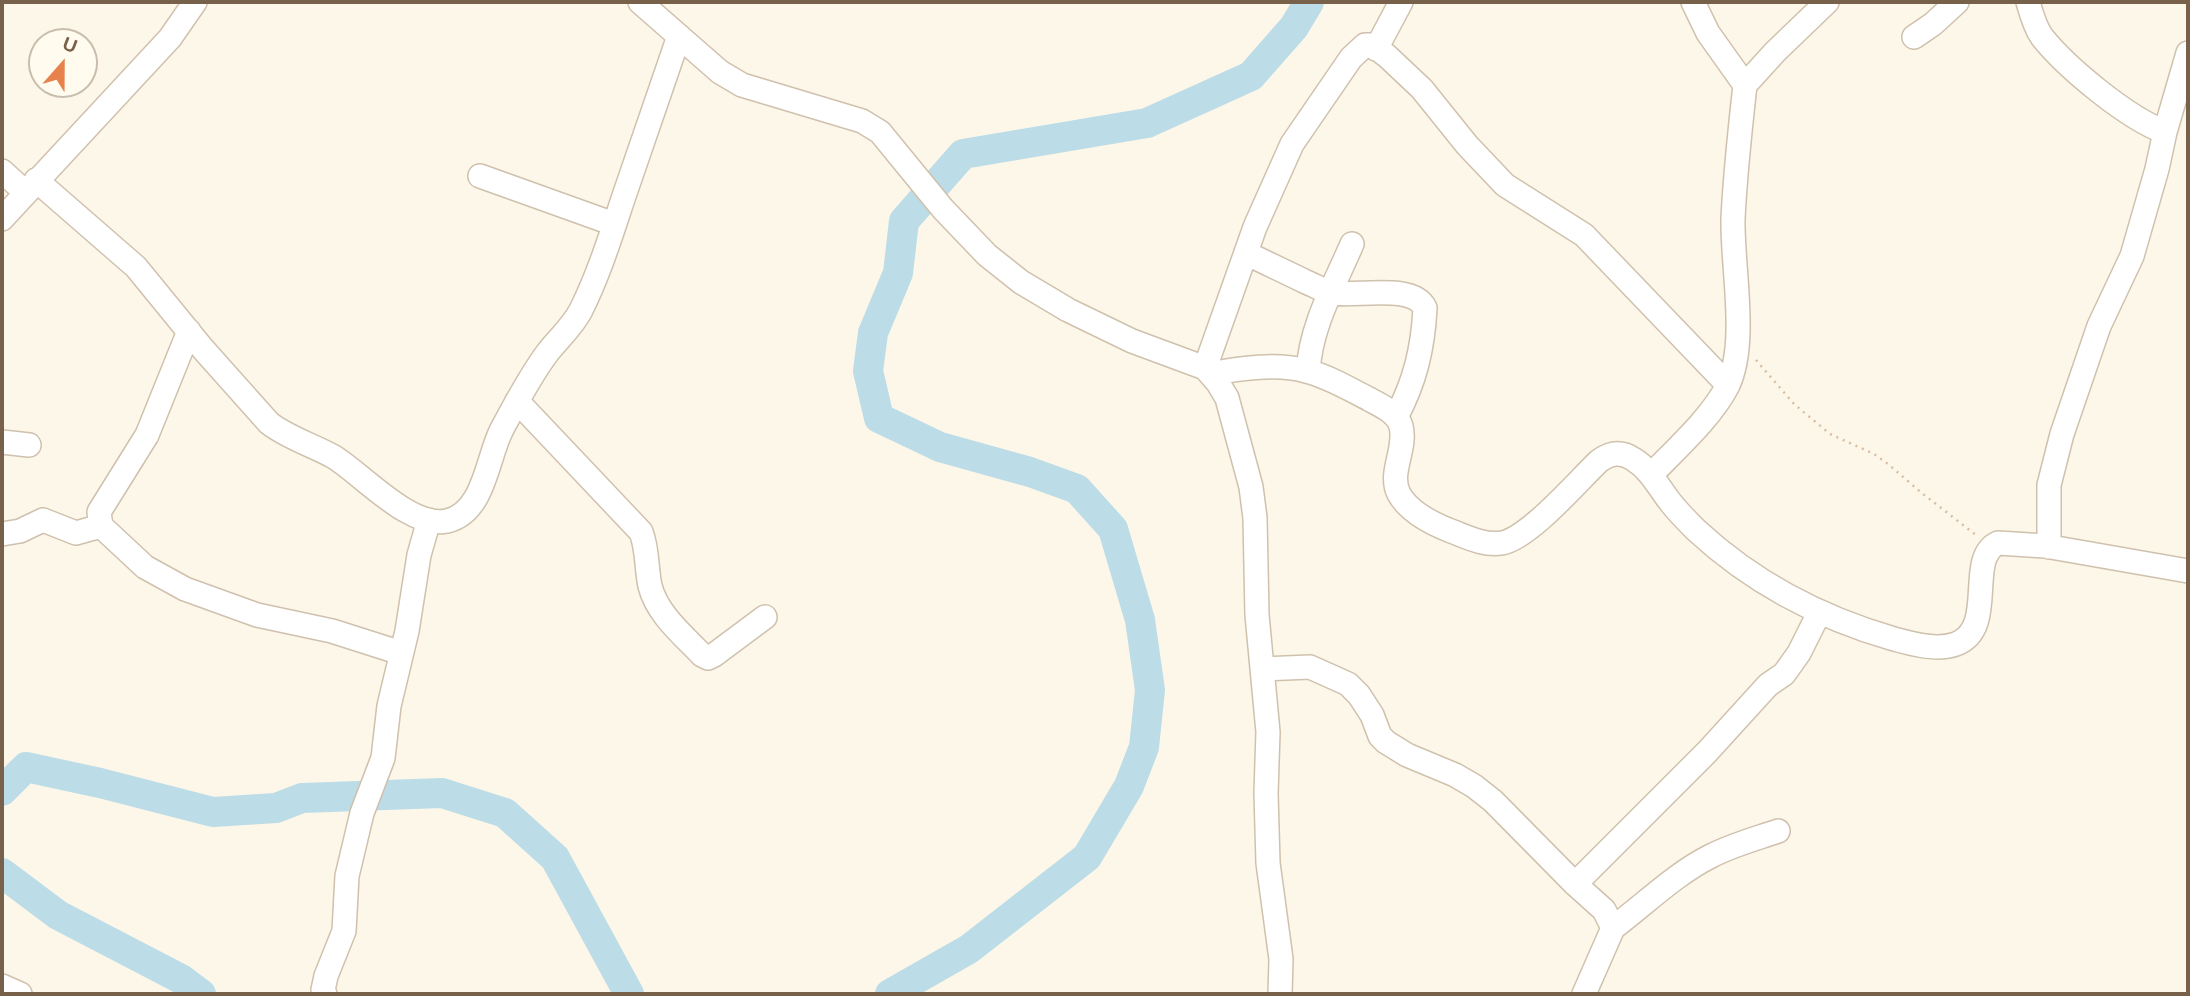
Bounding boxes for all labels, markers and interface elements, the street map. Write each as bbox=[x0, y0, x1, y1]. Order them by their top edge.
north arrow bbox=[28, 28, 98, 98]
text: U bbox=[60, 33, 80, 57]

